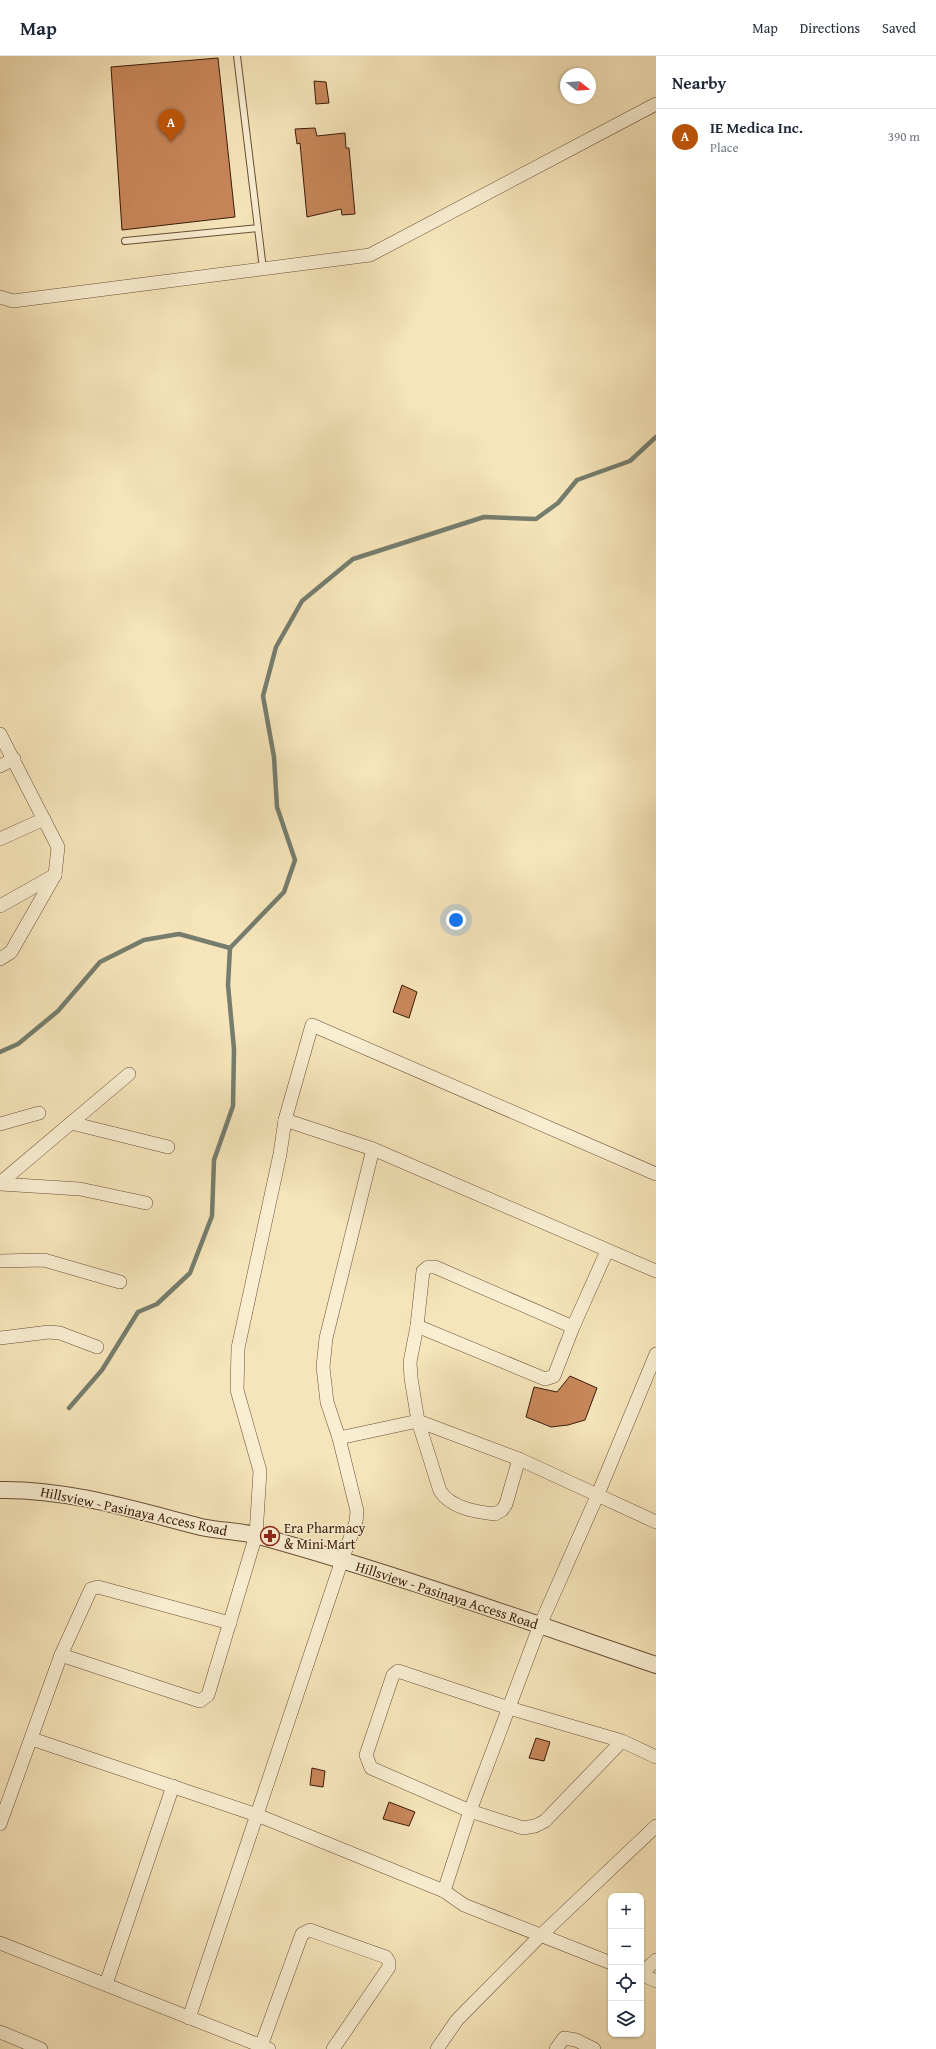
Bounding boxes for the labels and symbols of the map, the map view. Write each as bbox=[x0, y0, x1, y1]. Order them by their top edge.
north arrow bbox=[560, 68, 596, 104]
pin: A bbox=[158, 109, 184, 142]
your location bbox=[446, 910, 466, 930]
street label: Hillsview - Pasinaya Access Road bbox=[39, 1481, 230, 1541]
place label: Era Pharmacy & Mini Mart bbox=[284, 1518, 365, 1554]
pharmacy icon: Era Pharmacy & Mini Mart bbox=[259, 1525, 281, 1547]
street label: Hillsview - Pasinaya Access Road bbox=[353, 1556, 541, 1634]

